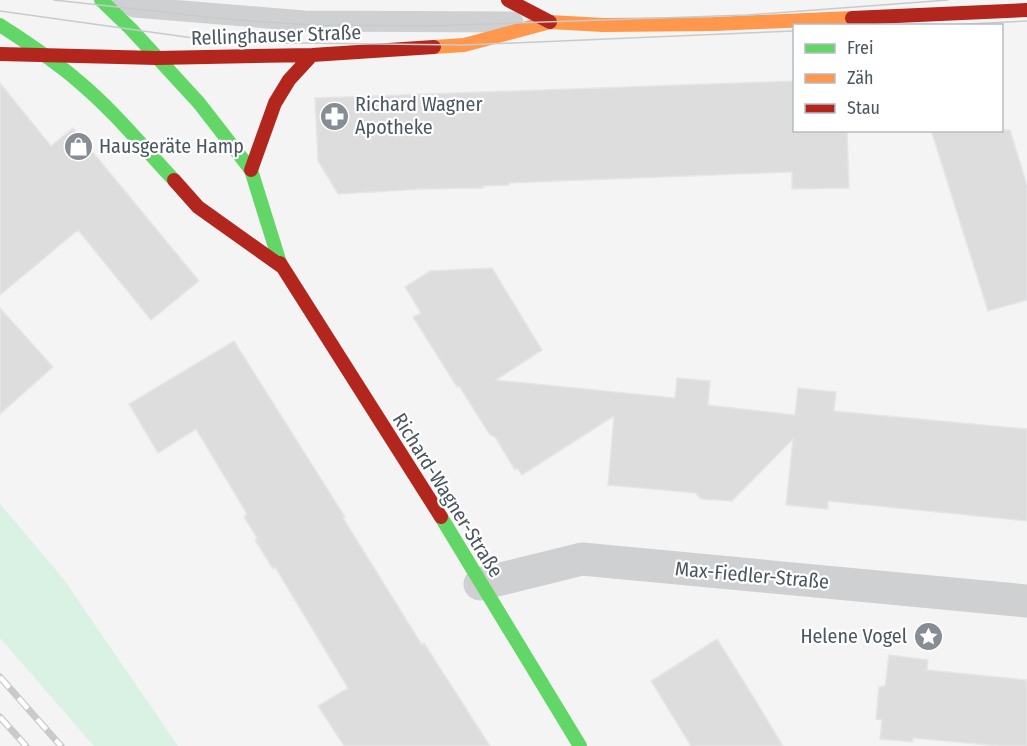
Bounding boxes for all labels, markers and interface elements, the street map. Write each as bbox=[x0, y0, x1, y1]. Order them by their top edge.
street label: Rellinghauser Straße bbox=[191, 20, 361, 50]
legend bbox=[793, 24, 1003, 132]
text: Frei bbox=[847, 37, 873, 59]
text: Zäh bbox=[847, 67, 874, 89]
place label: Richard Wagner Apotheke bbox=[355, 92, 482, 139]
text: Stau bbox=[847, 97, 880, 119]
pharmacy icon: Richard Wagner Apotheke bbox=[318, 100, 350, 132]
shop icon: Hausgeräte Hamp bbox=[62, 130, 94, 162]
place label: Hausgeräte Hamp bbox=[99, 134, 244, 158]
street label: Richard-Wagner-Straße bbox=[388, 408, 508, 582]
street label: Max-Fiedler-Straße bbox=[674, 556, 830, 594]
place icon: Helene Vogel bbox=[912, 620, 944, 652]
place label: Helene Vogel bbox=[800, 624, 907, 648]

